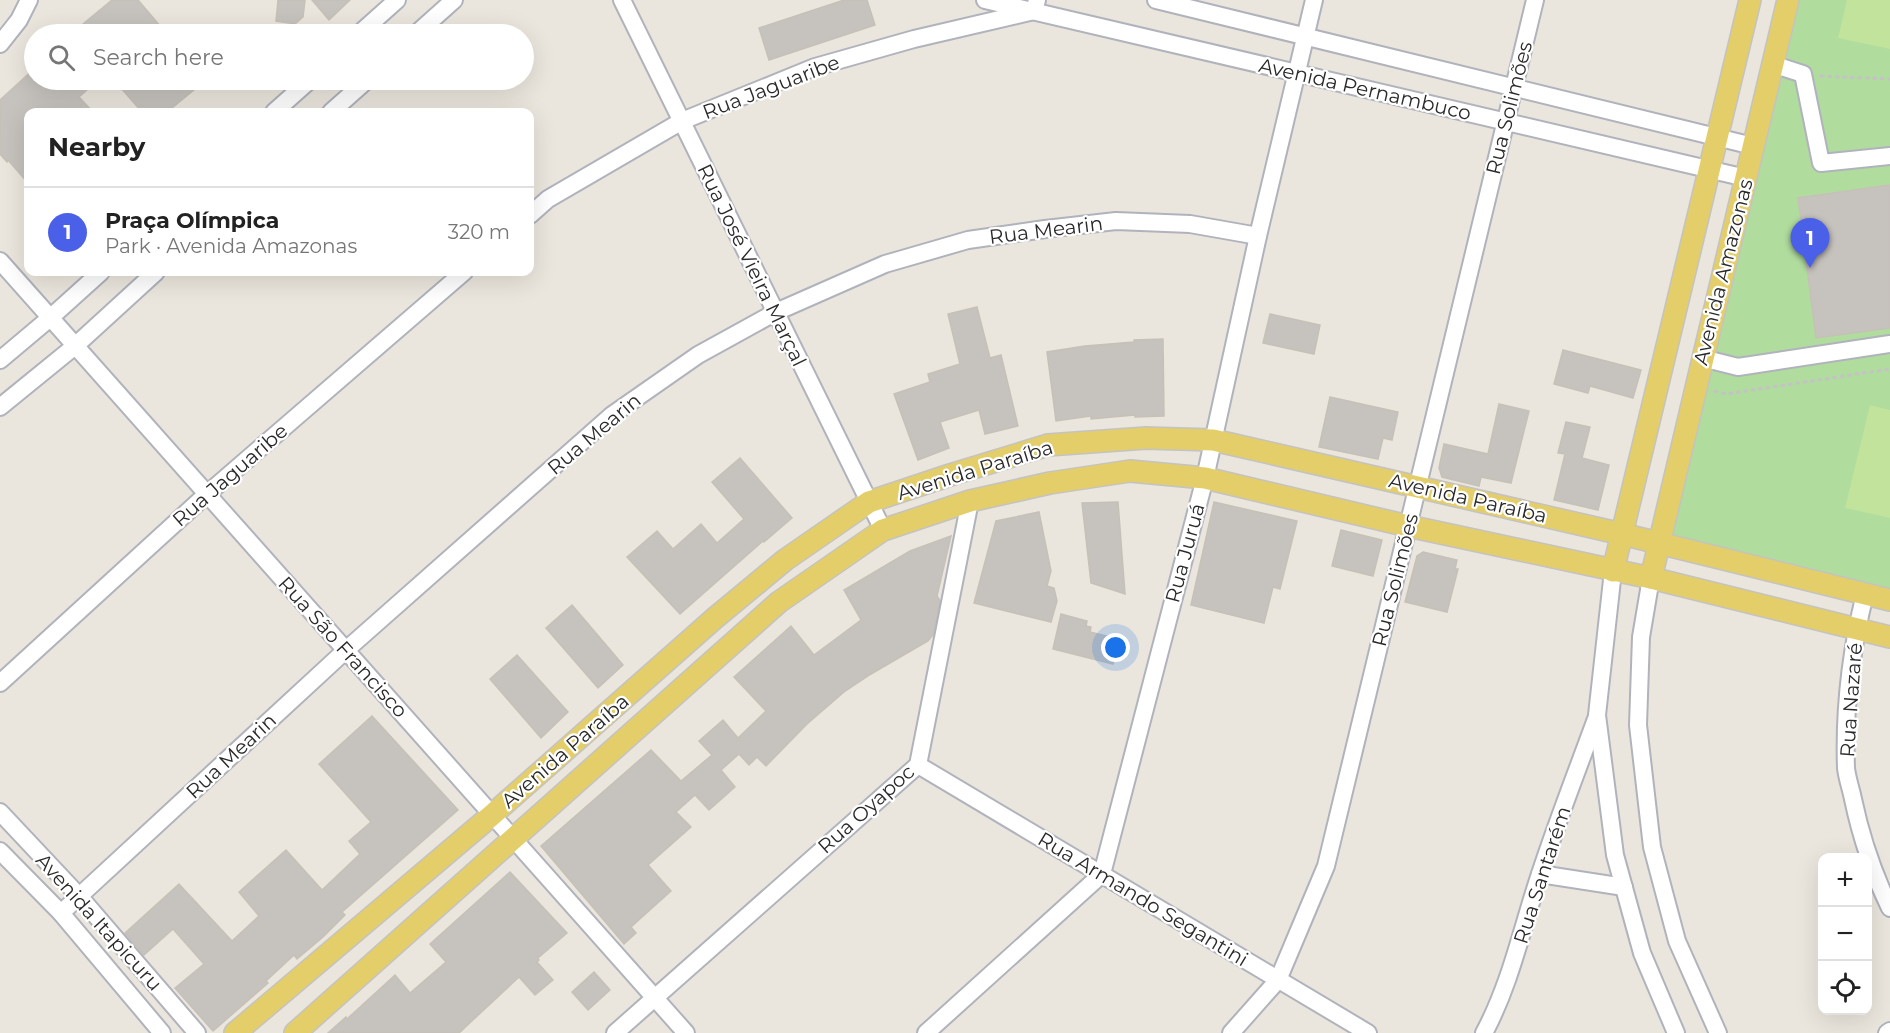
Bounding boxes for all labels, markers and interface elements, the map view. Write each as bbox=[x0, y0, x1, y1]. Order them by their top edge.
search box bbox=[24, 24, 534, 90]
street label: Rua Solimões bbox=[1481, 39, 1537, 177]
icon: search bbox=[45, 41, 78, 74]
text: Search here bbox=[93, 44, 224, 71]
street label: Rua Jaguaribe bbox=[699, 50, 843, 124]
street label: Avenida Pernambuco bbox=[1257, 53, 1473, 125]
text: Nearby bbox=[48, 131, 145, 163]
street label: Rua José Vieira Marçal bbox=[692, 160, 812, 370]
street label: Avenida Amazonas bbox=[1688, 176, 1758, 368]
text: Praça Olímpica bbox=[105, 207, 279, 234]
street label: Rua Mearin bbox=[988, 211, 1104, 249]
pin: 1 bbox=[1790, 218, 1830, 268]
text: 1 bbox=[64, 220, 71, 244]
text: 320 m bbox=[448, 220, 510, 244]
text: Park · Avenida Amazonas bbox=[105, 234, 357, 258]
street label: Rua Mearin bbox=[542, 388, 646, 480]
street label: Rua Jaguaribe bbox=[168, 419, 292, 531]
street label: Avenida Paraíba bbox=[894, 435, 1056, 505]
street label: Avenida Paraíba bbox=[1387, 468, 1549, 528]
street label: Rua Juruá bbox=[1160, 501, 1210, 605]
street label: Rua Solimões bbox=[1367, 511, 1423, 649]
street label: Rua São Francisco bbox=[273, 571, 413, 723]
your location bbox=[1101, 633, 1130, 662]
street label: Rua Nazaré bbox=[1835, 642, 1867, 758]
street label: Avenida Paraíba bbox=[496, 689, 634, 813]
street label: Rua Mearin bbox=[181, 708, 281, 804]
street label: Rua Oyapoc bbox=[813, 759, 919, 859]
street label: Rua Santarém bbox=[1508, 803, 1576, 947]
street label: Rua Armando Segantini bbox=[1034, 827, 1252, 971]
street label: Avenida Itapicuru bbox=[31, 848, 167, 996]
map controls bbox=[1818, 853, 1872, 1015]
button: + bbox=[1818, 853, 1872, 907]
button: − bbox=[1818, 907, 1872, 961]
button: locate bbox=[1818, 961, 1872, 1015]

